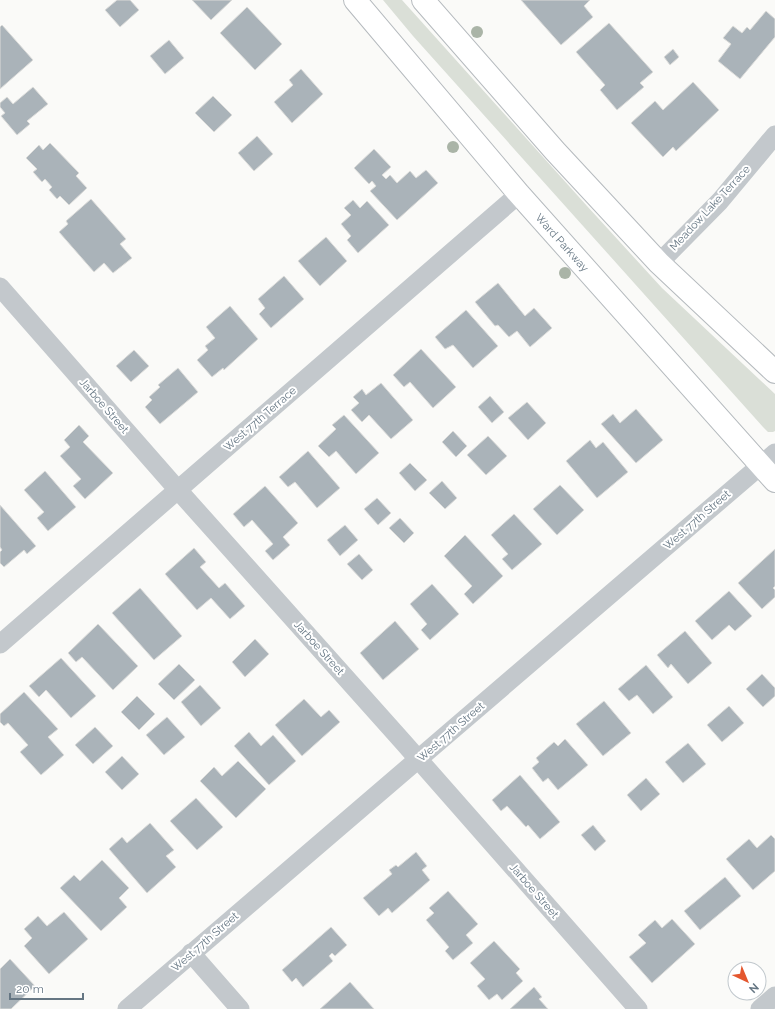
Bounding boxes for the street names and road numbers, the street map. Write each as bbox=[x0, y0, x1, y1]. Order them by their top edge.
street label: Meadow Lake Terrace bbox=[667, 162, 753, 253]
street label: Ward Parkway bbox=[533, 211, 592, 274]
street label: Jarboe Street bbox=[77, 376, 131, 436]
street label: West 77th Terrace bbox=[221, 384, 299, 454]
street label: West 77th Street bbox=[661, 487, 733, 553]
street label: Jarboe Street bbox=[291, 618, 347, 678]
street label: West 77th Street bbox=[415, 699, 487, 765]
street label: Jarboe Street bbox=[507, 861, 561, 921]
street label: West 77th Street bbox=[169, 909, 241, 975]

